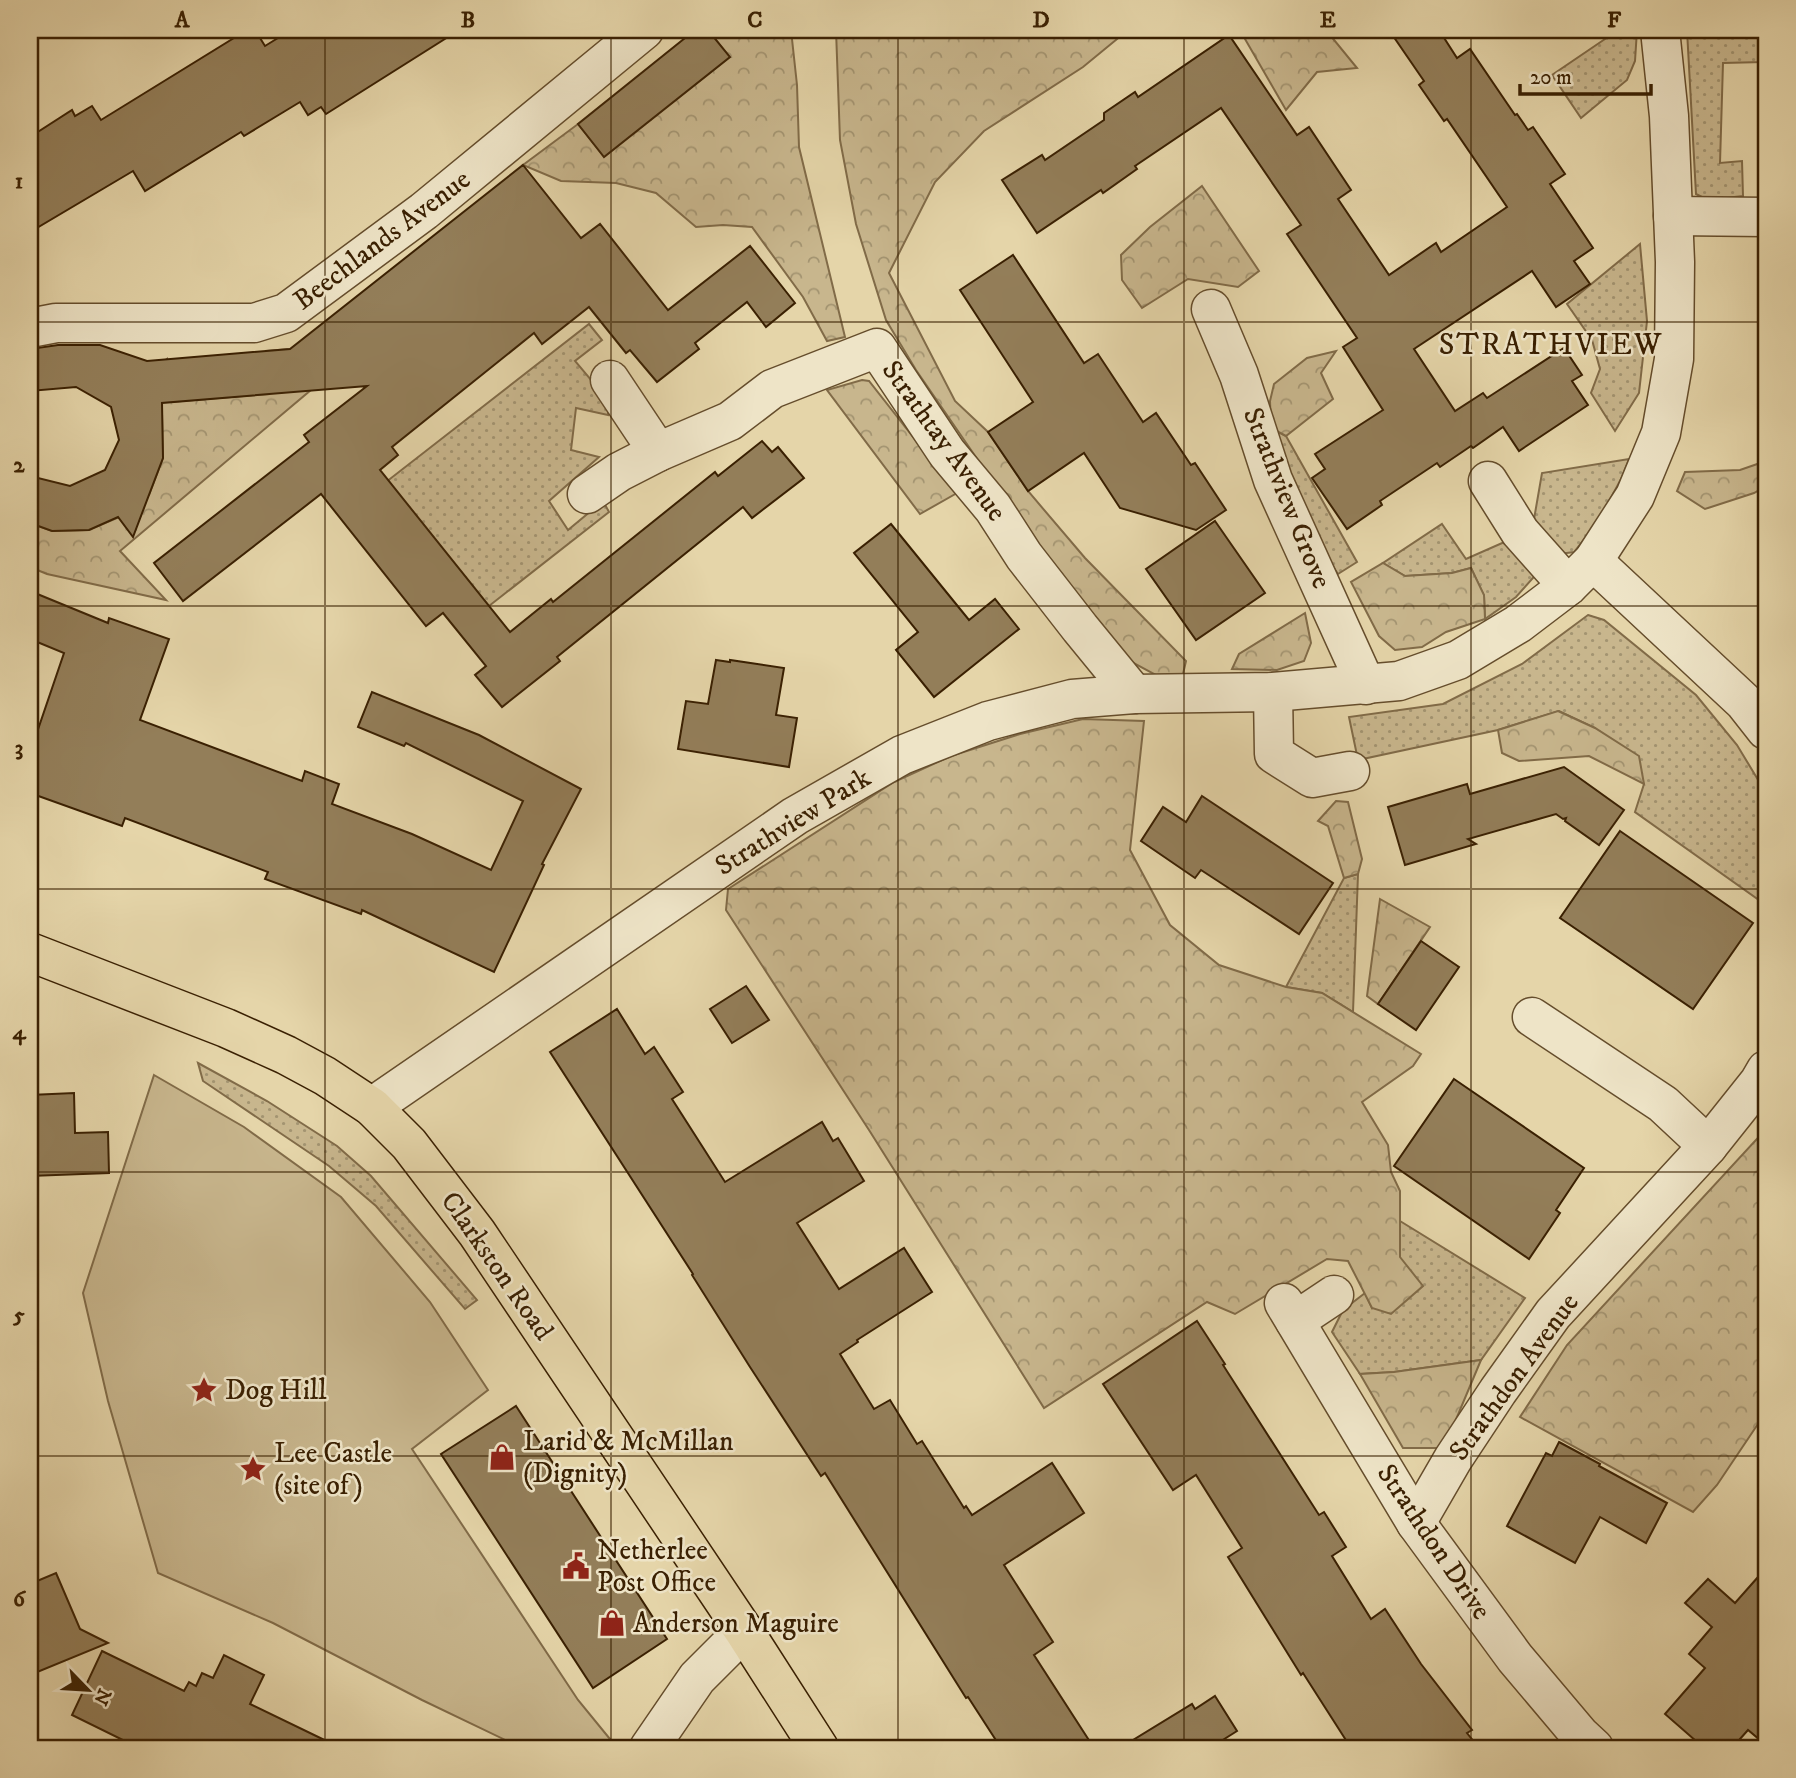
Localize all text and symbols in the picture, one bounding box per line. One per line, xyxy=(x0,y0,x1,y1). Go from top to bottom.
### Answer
text: A xyxy=(174,6,191,35)
text: B xyxy=(461,6,475,35)
text: C xyxy=(747,6,763,35)
text: D xyxy=(1032,6,1050,35)
text: E xyxy=(1320,6,1336,35)
text: F xyxy=(1607,6,1622,35)
scale bar xyxy=(1520,52,1651,96)
text: 20 m xyxy=(1530,65,1572,91)
street label: Beechlands Avenue xyxy=(287,162,477,318)
text: 1 xyxy=(15,167,23,196)
district label: STRATHVIEW xyxy=(1439,327,1663,364)
street label: Strathtay Avenue xyxy=(874,354,1014,528)
street label: Strathview Grove xyxy=(1235,402,1339,594)
text: 2 xyxy=(13,451,25,480)
text: 3 xyxy=(15,734,23,763)
street label: Strathview Park xyxy=(709,760,877,884)
text: 4 xyxy=(12,1018,27,1047)
street label: Clarkston Road xyxy=(433,1185,561,1347)
street label: Strathdon Avenue xyxy=(1442,1286,1586,1468)
text: 5 xyxy=(12,1301,25,1330)
place label: Dog Hill xyxy=(225,1373,327,1408)
place icon: Dog Hill xyxy=(189,1375,219,1405)
place label: Larid & McMillan (Dignity) xyxy=(523,1424,734,1491)
place label: Lee Castle (site of) xyxy=(274,1436,392,1503)
shop icon: Larid & McMillan (Dignity) xyxy=(487,1442,517,1472)
place icon: Lee Castle (site of) xyxy=(238,1454,268,1484)
street label: Strathdon Drive xyxy=(1369,1458,1499,1626)
place label: Netherlee Post Office xyxy=(597,1533,716,1600)
public building icon: Netherlee Post Office xyxy=(561,1551,591,1581)
text: 6 xyxy=(13,1585,27,1614)
place label: Anderson Maguire xyxy=(633,1606,839,1641)
shop icon: Anderson Maguire xyxy=(597,1608,627,1638)
north arrow xyxy=(52,1656,122,1726)
text: N xyxy=(88,1685,116,1709)

